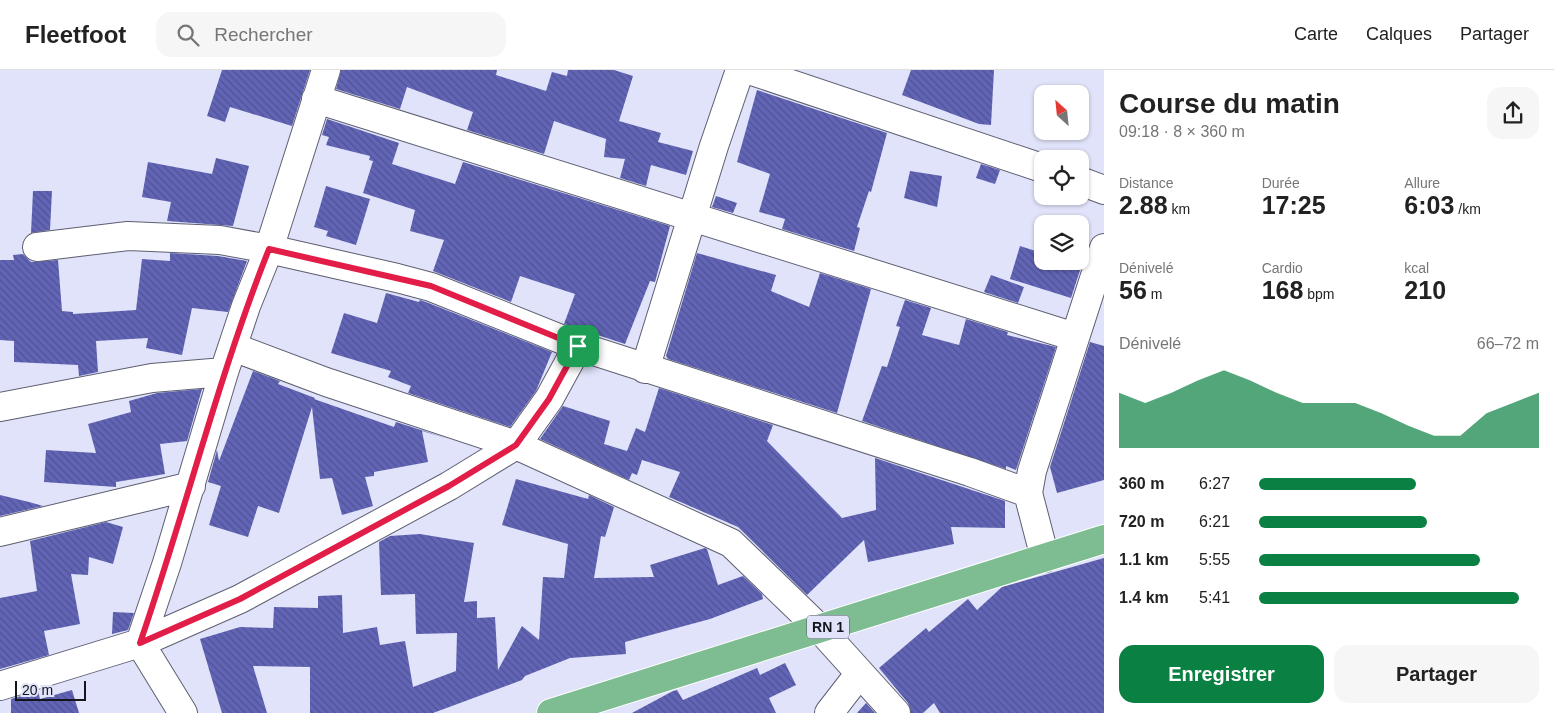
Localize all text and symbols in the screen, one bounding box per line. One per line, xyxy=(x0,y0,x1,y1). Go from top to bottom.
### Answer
search box xyxy=(156,12,506,57)
text: Fleetfoot xyxy=(25,21,126,48)
icon: search xyxy=(174,21,202,49)
text: Rechercher xyxy=(214,24,313,45)
text: Carte xyxy=(1294,24,1338,44)
text: Calques xyxy=(1366,24,1432,44)
text: Partager xyxy=(1460,24,1529,44)
north arrow xyxy=(1034,85,1089,140)
map controls xyxy=(1034,85,1089,270)
button: share xyxy=(1487,87,1539,139)
text: Course du matin xyxy=(1119,88,1340,119)
text: 09:18 · 8 × 360 m xyxy=(1119,123,1245,140)
button: locate xyxy=(1034,150,1089,205)
text: Distance xyxy=(1119,175,1173,191)
text: Durée xyxy=(1262,175,1300,191)
text: Allure xyxy=(1404,175,1440,191)
text: 2.88 xyxy=(1119,191,1168,219)
text: 17:25 xyxy=(1262,191,1326,219)
text: 6:03 xyxy=(1404,191,1454,219)
text: km xyxy=(1168,201,1190,217)
text: /km xyxy=(1454,201,1481,217)
button: layers xyxy=(1034,215,1089,270)
text: Dénivelé xyxy=(1119,260,1173,276)
text: Cardio xyxy=(1262,260,1303,276)
text: kcal xyxy=(1404,260,1429,276)
text: 56 xyxy=(1119,276,1147,304)
text: 168 xyxy=(1262,276,1303,304)
text: 210 xyxy=(1404,276,1446,304)
text: m xyxy=(1147,286,1162,302)
text: bpm xyxy=(1303,286,1335,302)
pin xyxy=(557,325,599,367)
icon: arrive xyxy=(564,332,592,360)
text: Dénivelé xyxy=(1119,335,1181,352)
text: 66–72 m xyxy=(1477,335,1539,352)
text: 360 m xyxy=(1119,475,1164,492)
text: 6:27 xyxy=(1199,475,1230,492)
text: 720 m xyxy=(1119,513,1164,530)
text: 6:21 xyxy=(1199,513,1230,530)
text: 1.1 km xyxy=(1119,551,1169,568)
text: 5:55 xyxy=(1199,551,1230,568)
text: 1.4 km xyxy=(1119,589,1169,606)
text: 5:41 xyxy=(1199,589,1230,606)
road number: RN 1 xyxy=(807,616,849,638)
button: Enregistrer xyxy=(1119,645,1324,703)
button: Partager xyxy=(1334,645,1539,703)
scale bar xyxy=(15,678,86,701)
text: 20 m xyxy=(22,682,53,698)

